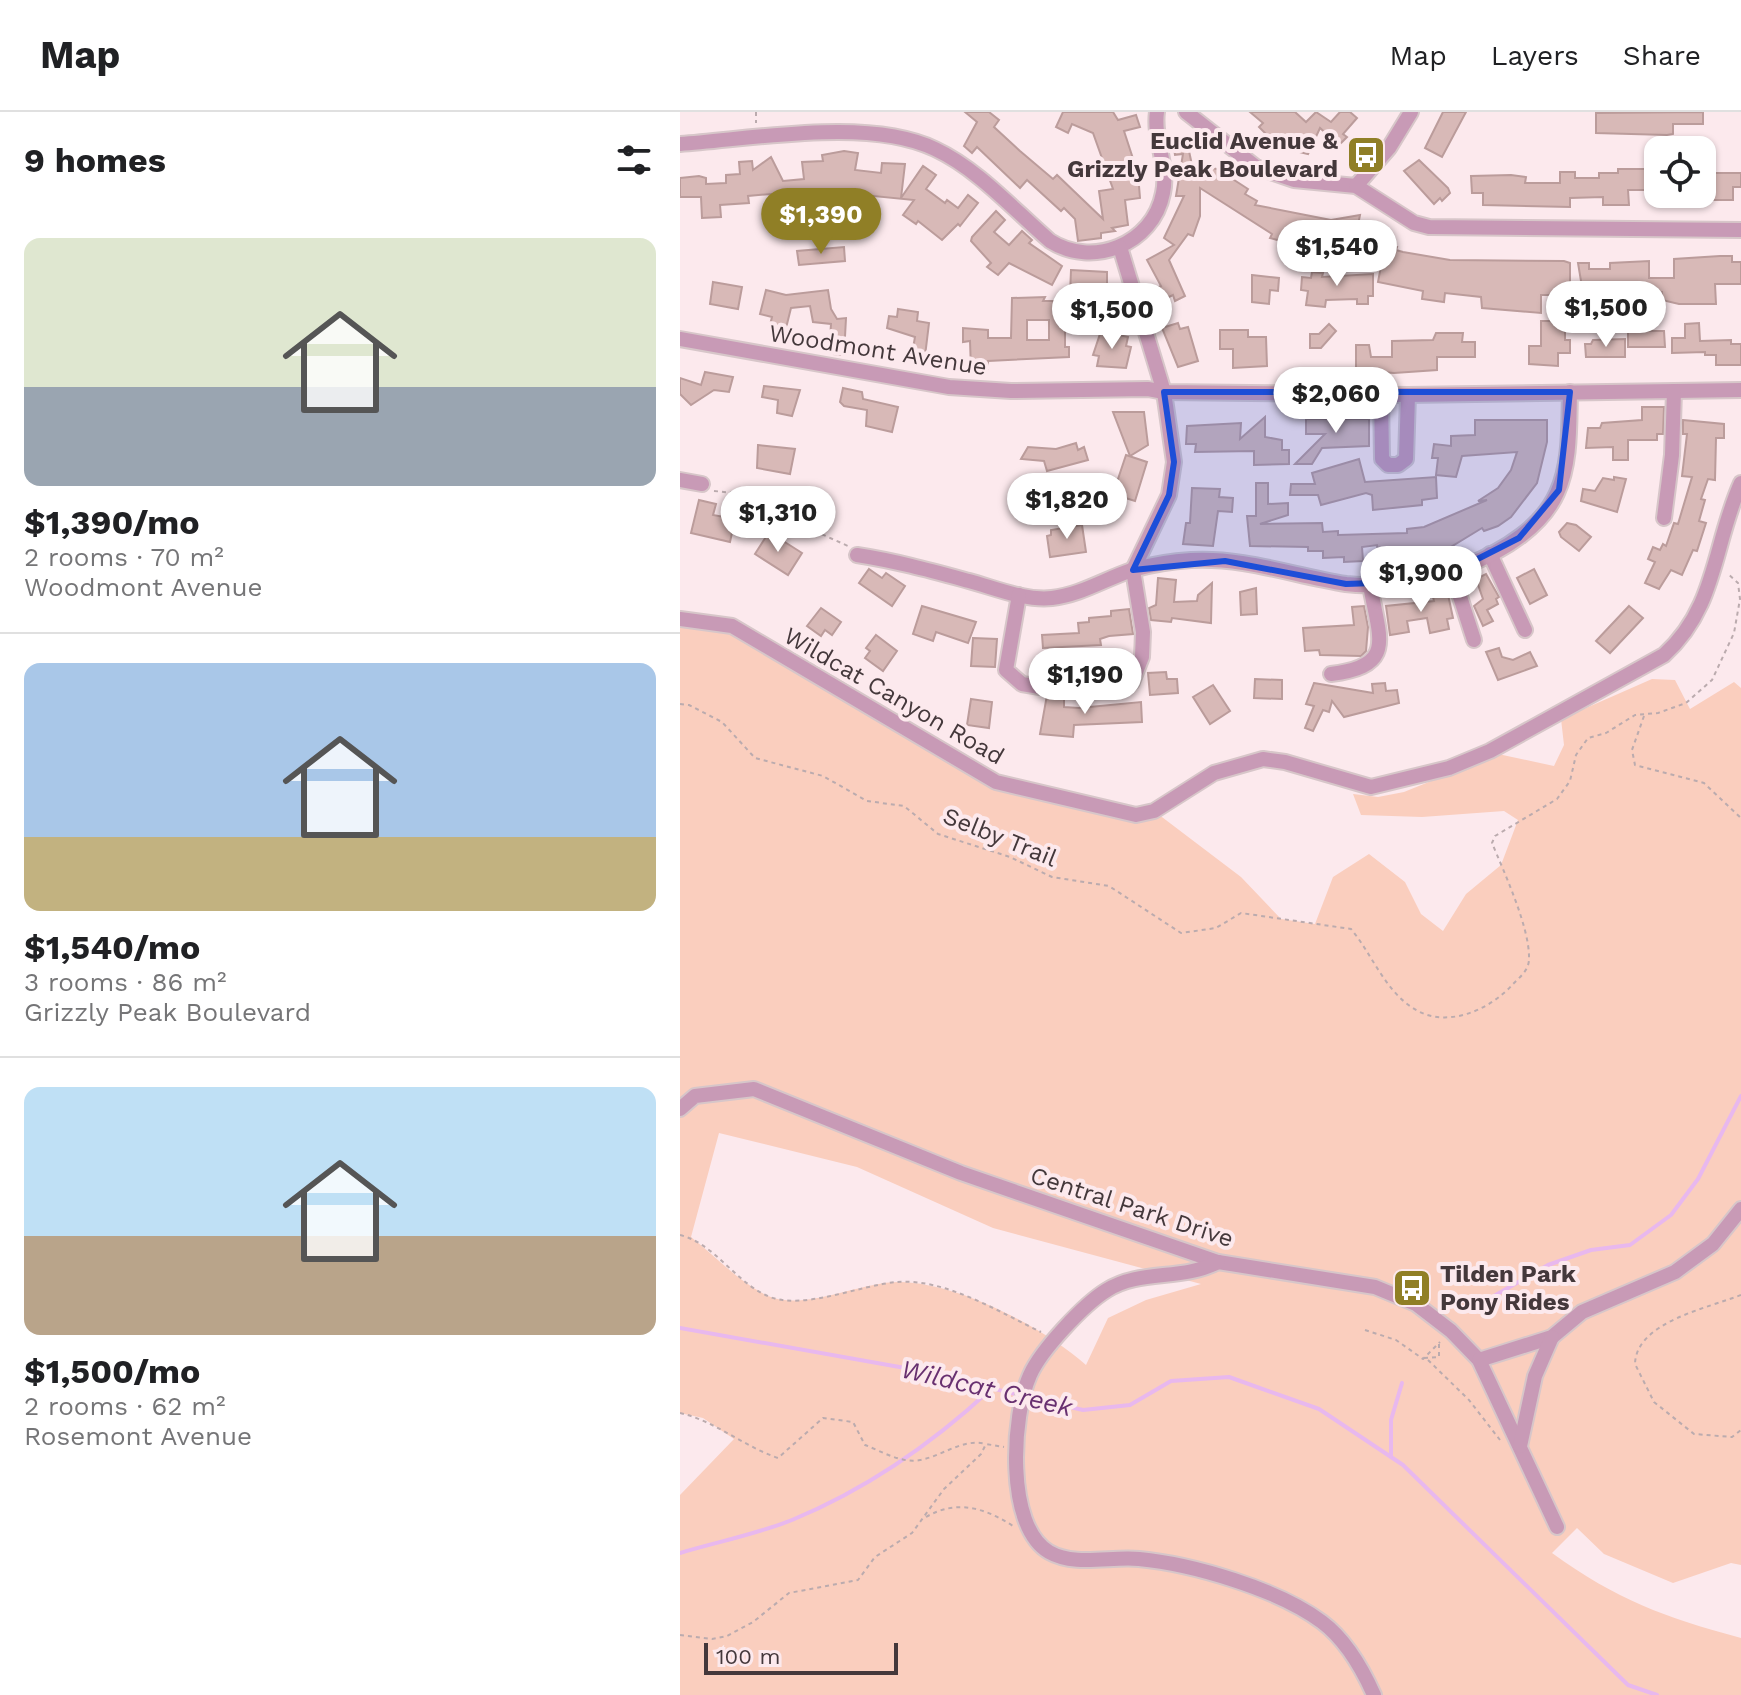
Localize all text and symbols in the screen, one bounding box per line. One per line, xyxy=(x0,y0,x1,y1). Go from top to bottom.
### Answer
text: Map xyxy=(40,33,120,77)
text: Map xyxy=(1390,39,1447,72)
text: Layers xyxy=(1491,39,1579,72)
text: Share xyxy=(1623,39,1701,72)
place label: Euclid Avenue & Grizzly Peak Boulevard xyxy=(1067,127,1338,183)
bus stop icon: Euclid Avenue & Grizzly Peak Boulevard xyxy=(1345,134,1387,176)
map controls xyxy=(1644,136,1716,208)
button: locate xyxy=(1644,136,1716,208)
icon: filters xyxy=(612,138,656,182)
text: 9 homes xyxy=(24,140,166,180)
pin: $1,390 xyxy=(756,188,886,256)
text: $1,390 xyxy=(779,199,863,229)
pin: $1,540 xyxy=(1272,220,1402,288)
text: $1,540 xyxy=(1295,231,1379,261)
pin: $1,500 xyxy=(1541,281,1671,349)
pin: $1,500 xyxy=(1047,283,1177,351)
icon: home xyxy=(268,290,412,434)
text: $1,500 xyxy=(1564,292,1648,322)
text: $1,500 xyxy=(1070,294,1154,324)
street label: Woodmont Avenue xyxy=(767,319,989,381)
pin: $2,060 xyxy=(1271,367,1401,435)
text: $2,060 xyxy=(1292,378,1380,408)
pin: $1,820 xyxy=(1002,473,1132,541)
text: $1,820 xyxy=(1025,484,1109,514)
pin: $1,310 xyxy=(713,486,843,554)
text: $1,310 xyxy=(739,497,817,527)
text: $1,390/mo xyxy=(24,502,200,542)
text: 2 rooms · 70 m² xyxy=(24,542,224,572)
pin: $1,900 xyxy=(1356,546,1486,614)
text: $1,900 xyxy=(1379,557,1463,587)
text: Woodmont Avenue xyxy=(24,572,263,602)
street label: Wildcat Canyon Road xyxy=(779,621,1009,771)
pin: $1,190 xyxy=(1020,648,1150,716)
text: $1,190 xyxy=(1047,659,1123,689)
icon: home xyxy=(268,715,412,859)
street label: Selby Trail xyxy=(939,802,1062,873)
text: $1,540/mo xyxy=(24,927,200,967)
text: 3 rooms · 86 m² xyxy=(24,967,226,997)
text: Grizzly Peak Boulevard xyxy=(24,997,311,1027)
icon: home xyxy=(268,1139,412,1283)
street label: Central Park Drive xyxy=(1027,1161,1237,1253)
place label: Tilden Park Pony Rides xyxy=(1440,1260,1576,1316)
bus stop icon: Tilden Park Pony Rides xyxy=(1391,1267,1433,1309)
text: $1,500/mo xyxy=(24,1351,200,1391)
water label: Wildcat Creek xyxy=(898,1354,1076,1422)
text: 2 rooms · 62 m² xyxy=(24,1391,226,1421)
text: Rosemont Avenue xyxy=(24,1421,252,1451)
scale bar xyxy=(704,1639,898,1675)
text: 100 m xyxy=(716,1644,780,1669)

